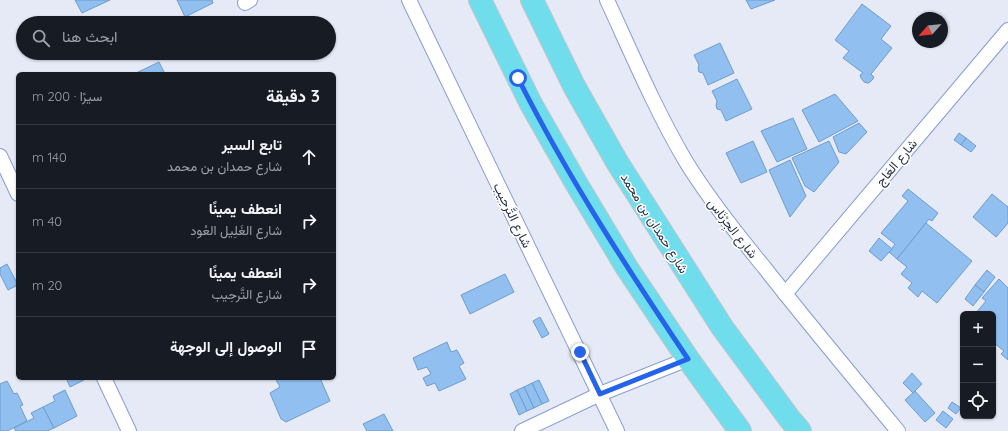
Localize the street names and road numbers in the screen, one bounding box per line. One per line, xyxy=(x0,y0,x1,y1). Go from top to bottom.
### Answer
street label: شارع العَاج xyxy=(872,135,922,190)
street label: شارع حمدان بن محمد xyxy=(616,170,692,277)
street label: شارع التَّرحِيب xyxy=(489,180,536,251)
street label: شارع الجِرْنَاس xyxy=(702,195,761,263)

